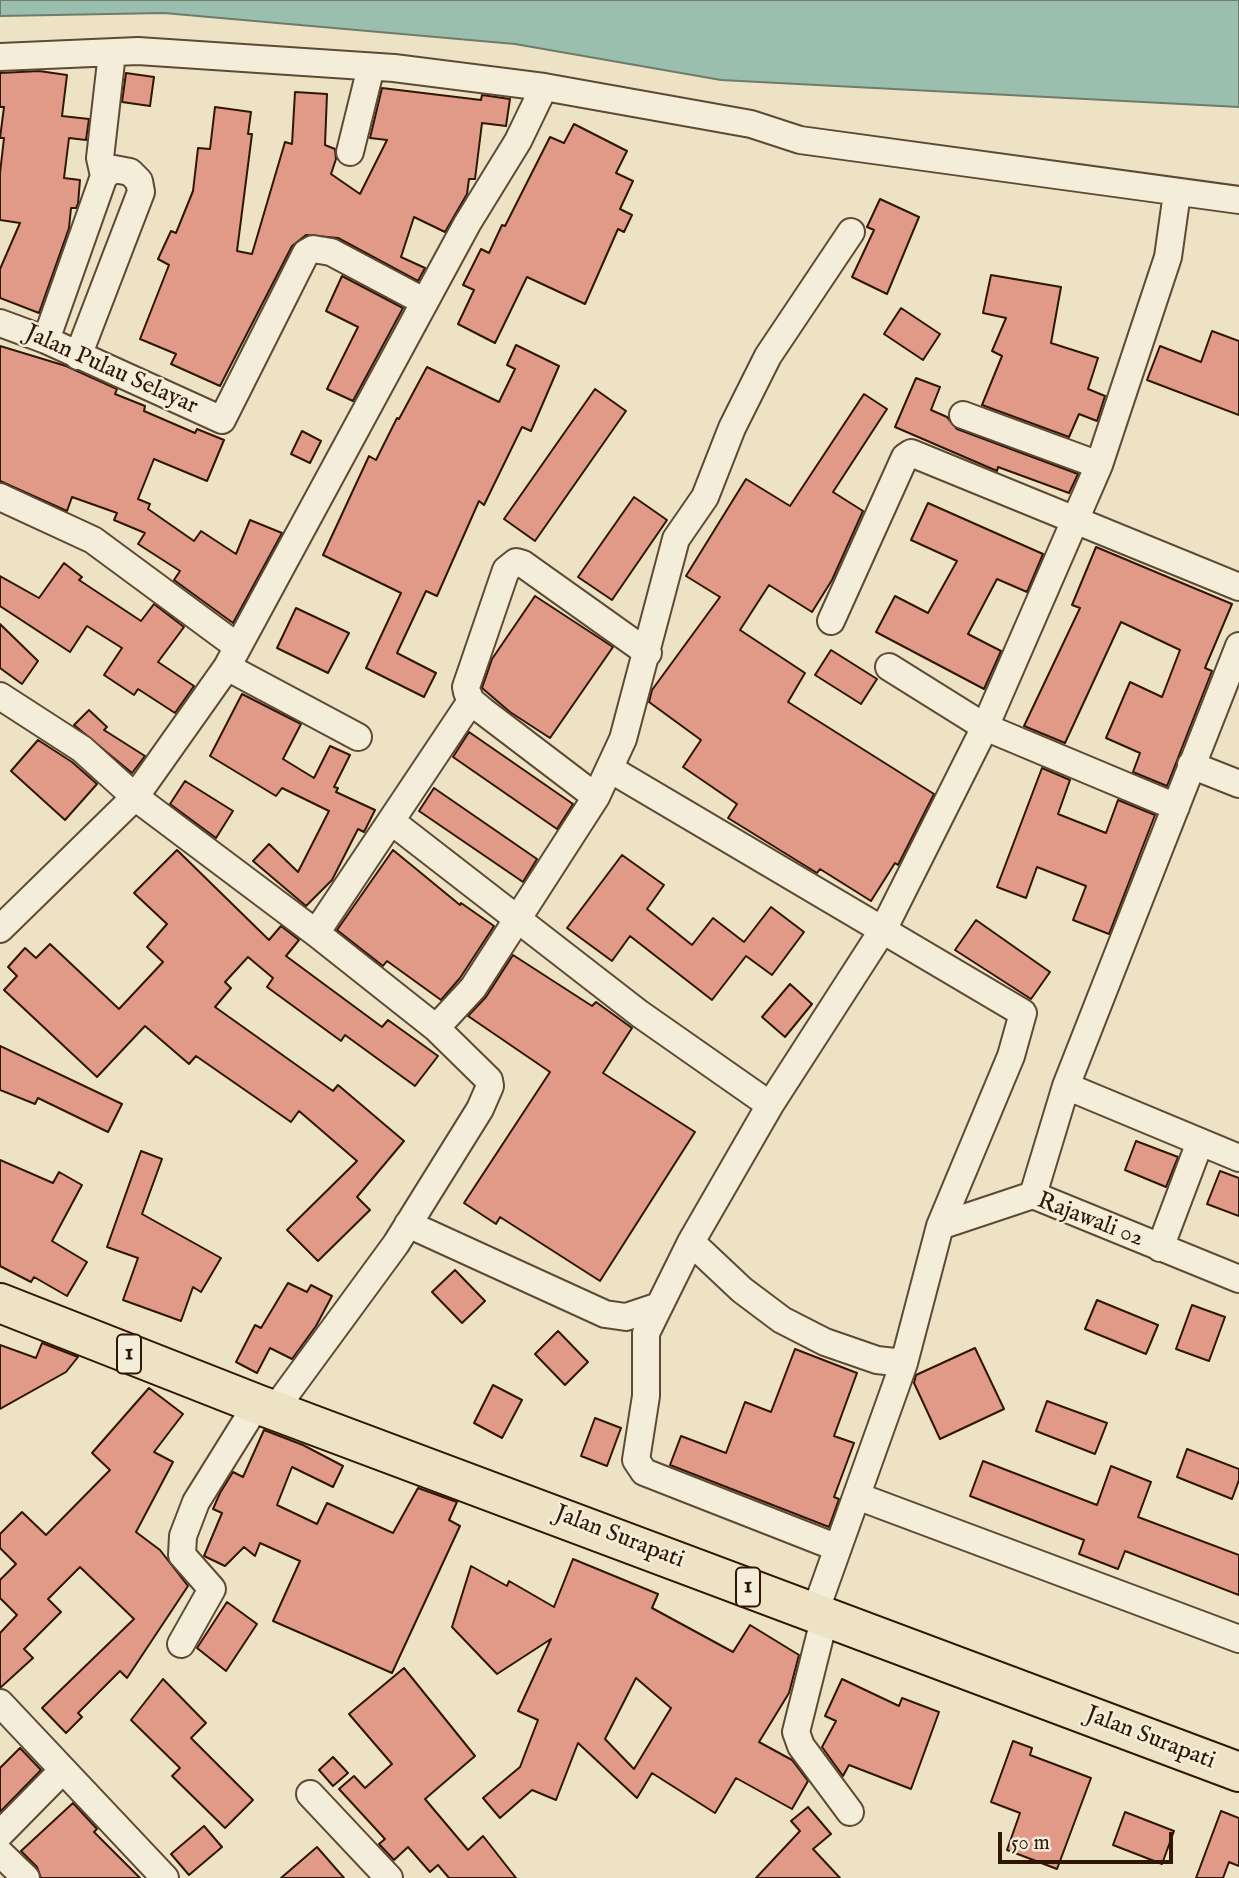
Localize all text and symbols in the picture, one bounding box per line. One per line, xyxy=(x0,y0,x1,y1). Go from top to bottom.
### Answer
street label: Jalan Pulau Selayar xyxy=(20,320,202,422)
street label: Rajawali 02 xyxy=(1033,1188,1147,1254)
road number: 1 xyxy=(117,1334,141,1373)
street label: Jalan Surapati xyxy=(550,1500,688,1576)
road number: 1 xyxy=(736,1568,760,1606)
street label: Jalan Surapati xyxy=(1081,1701,1219,1777)
scale bar xyxy=(1001,1818,1176,1862)
text: 50 m xyxy=(1011,1830,1050,1857)

